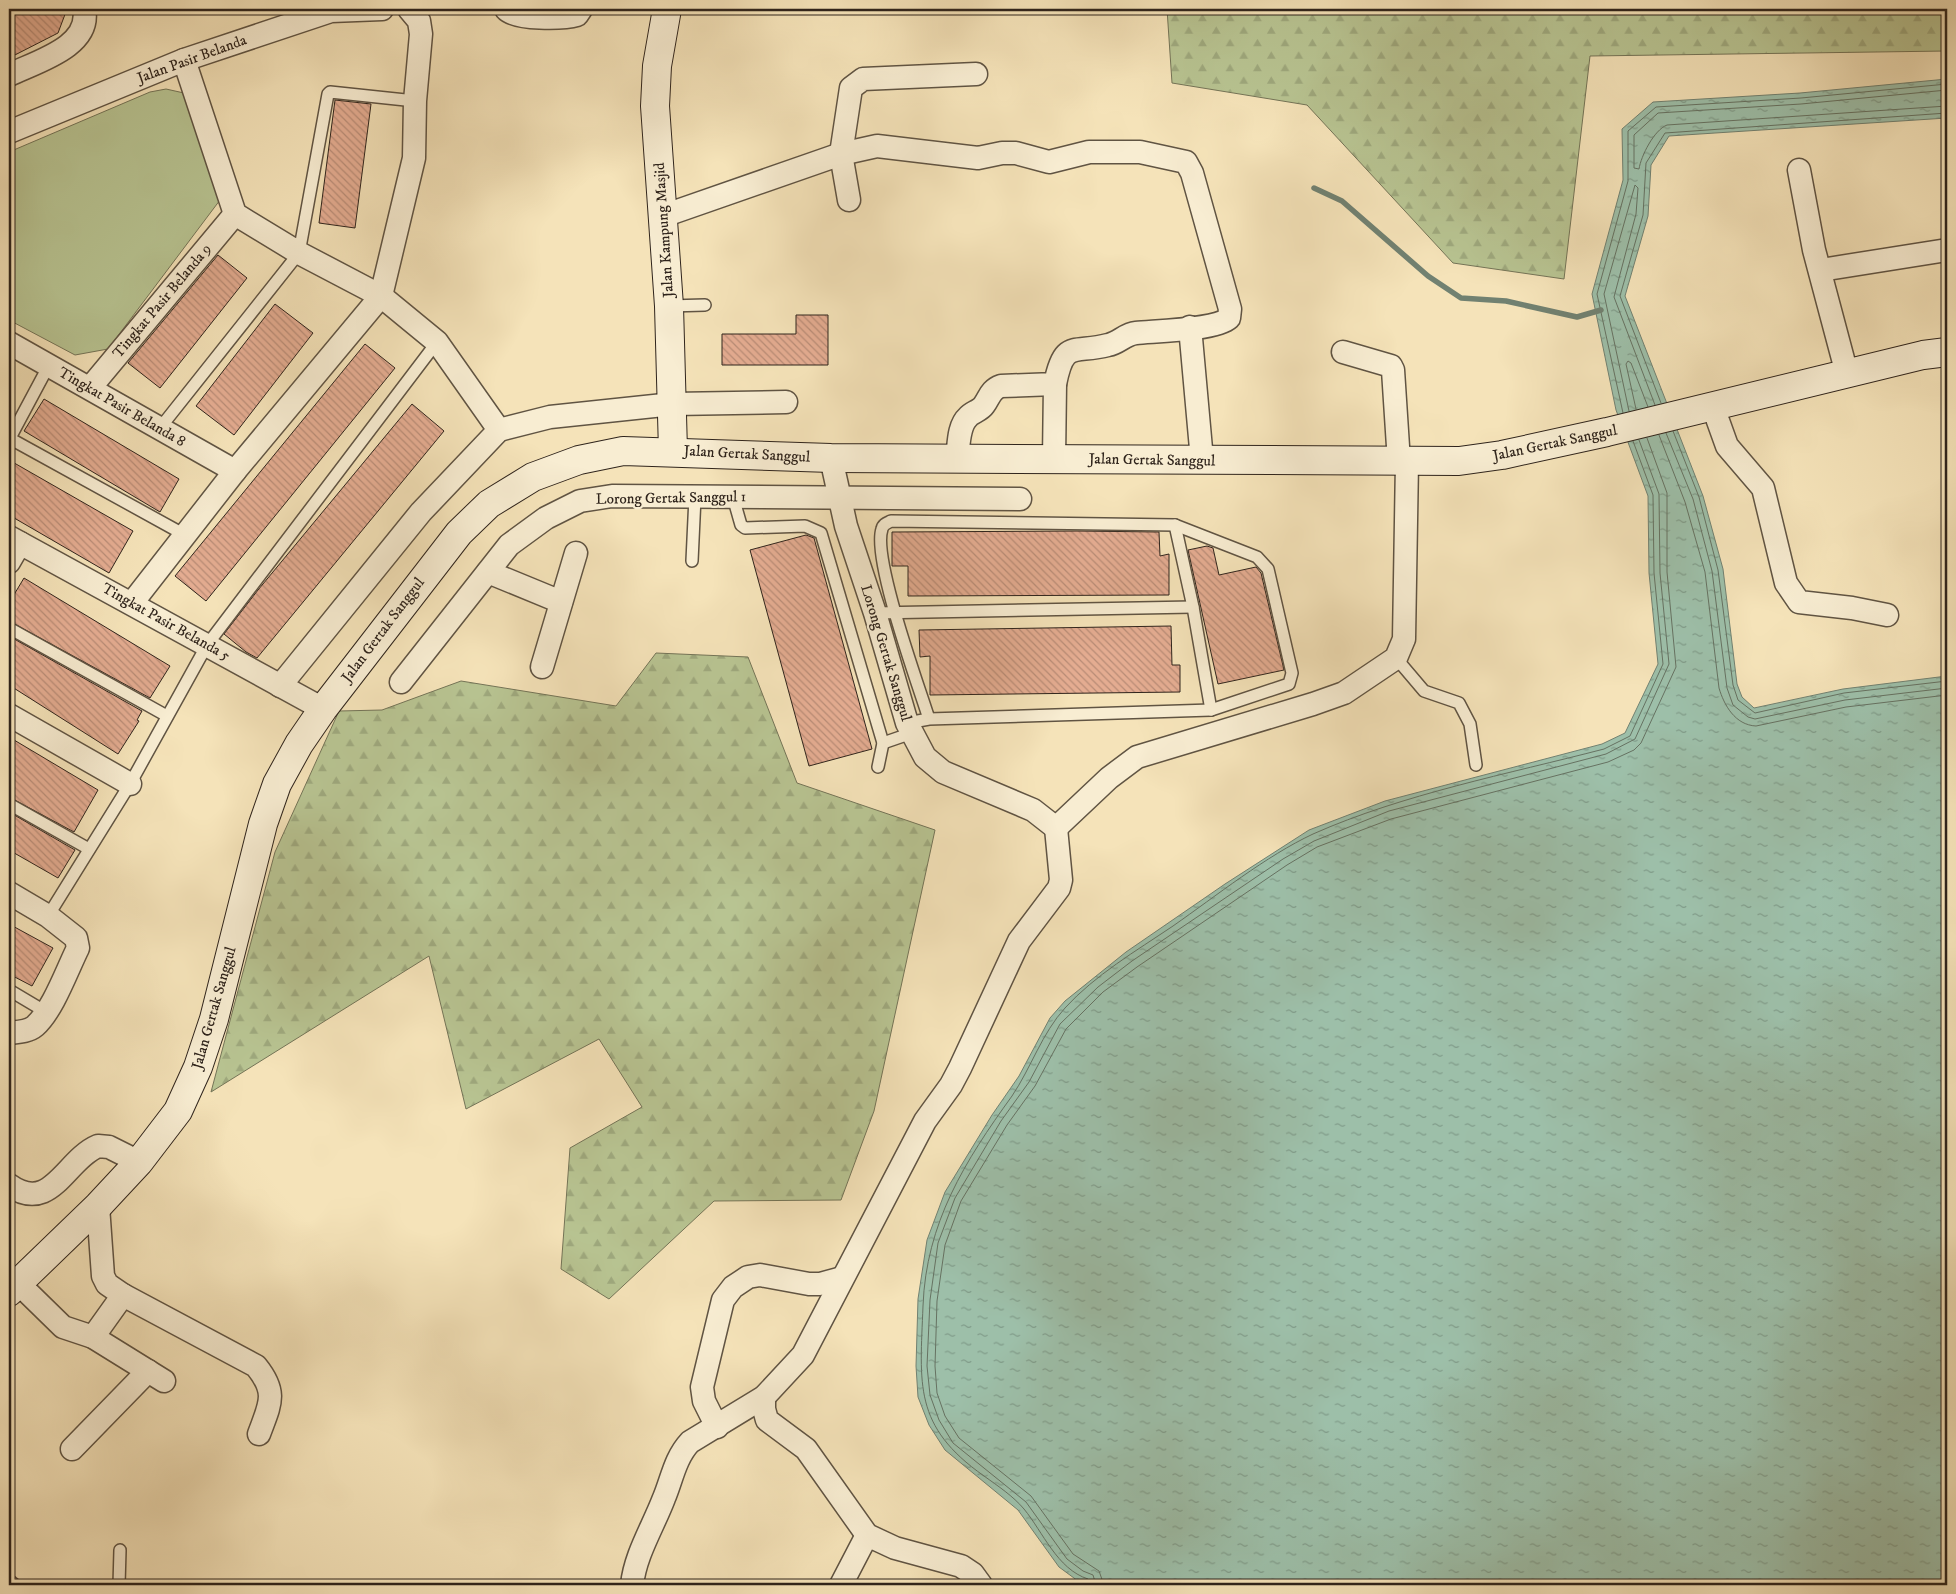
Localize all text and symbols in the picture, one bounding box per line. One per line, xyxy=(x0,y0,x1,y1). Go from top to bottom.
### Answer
street label: Jalan Pasir Belanda xyxy=(133,30,250,88)
street label: Jalan Kampung Masjid xyxy=(650,161,678,300)
street label: Tingkat Pasir Belanda 9 xyxy=(109,240,215,362)
street label: Tingkat Pasir Belanda 8 xyxy=(55,363,189,451)
street label: Jalan Gertak Sanggul xyxy=(1489,420,1619,466)
street label: Jalan Gertak Sanggul xyxy=(681,441,811,467)
street label: Jalan Gertak Sanggul xyxy=(1087,449,1216,471)
street label: Lorong Gertak Sanggul 1 xyxy=(596,487,746,509)
street label: Jalan Gertak Sanggul xyxy=(336,573,429,688)
street label: Tingkat Pasir Belanda 5 xyxy=(99,579,234,665)
street label: Lorong Gertak Sanggul xyxy=(856,582,916,724)
street label: Jalan Gertak Sanggul xyxy=(187,944,241,1073)

